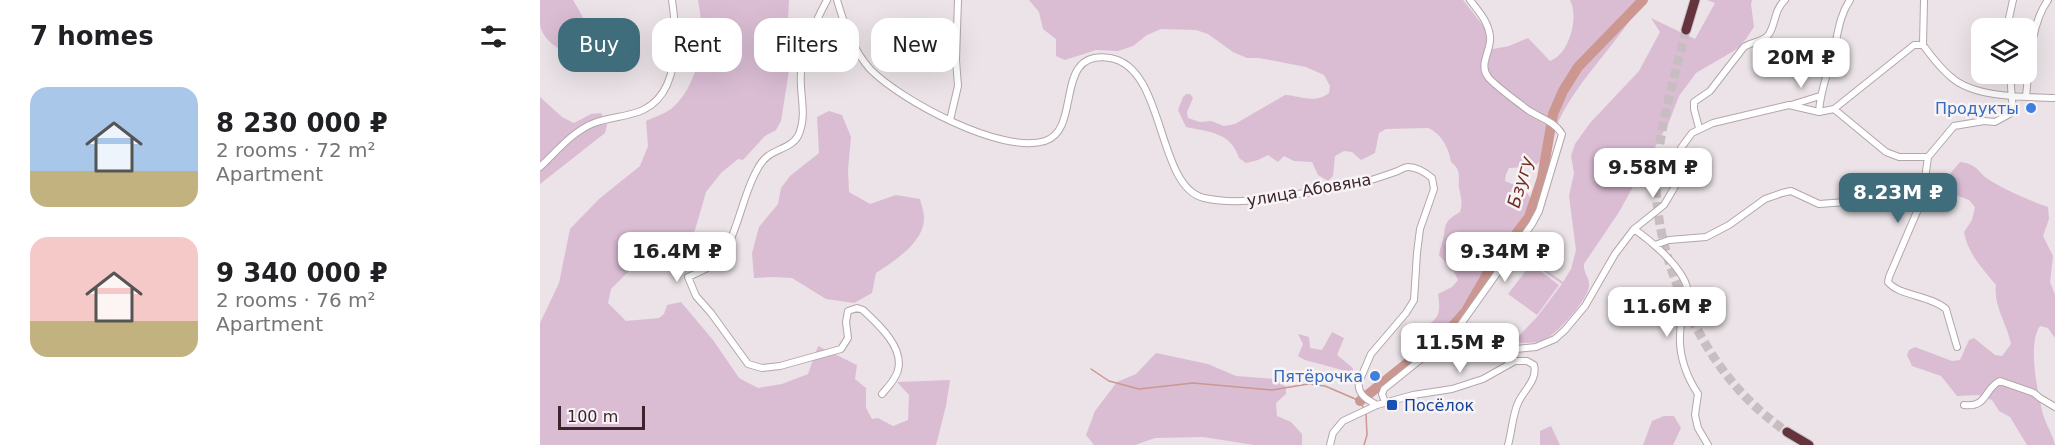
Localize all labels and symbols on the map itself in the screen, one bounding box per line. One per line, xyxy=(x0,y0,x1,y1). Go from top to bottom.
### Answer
pin: 20M ₽ xyxy=(1759,38,1843,89)
place label: Продукты xyxy=(1935,99,2019,118)
marker: Продукты xyxy=(2024,101,2038,115)
pin: 9.58M ₽ xyxy=(1598,148,1708,199)
water label: Бзугу xyxy=(1503,153,1537,210)
street label: улица Абовяна xyxy=(1245,170,1373,210)
pin: 8.23M ₽ xyxy=(1843,173,1953,224)
pin: 16.4M ₽ xyxy=(622,232,732,283)
pin: 9.34M ₽ xyxy=(1450,232,1560,283)
pin: 11.6M ₽ xyxy=(1612,287,1722,338)
pin: 11.5M ₽ xyxy=(1405,323,1515,374)
place label: Пятёрочка xyxy=(1273,367,1363,386)
marker: Пятёрочка xyxy=(1368,369,1382,383)
place label: Посёлок xyxy=(1404,396,1474,415)
marker: Посёлок xyxy=(1385,398,1399,412)
scale bar xyxy=(558,403,645,430)

